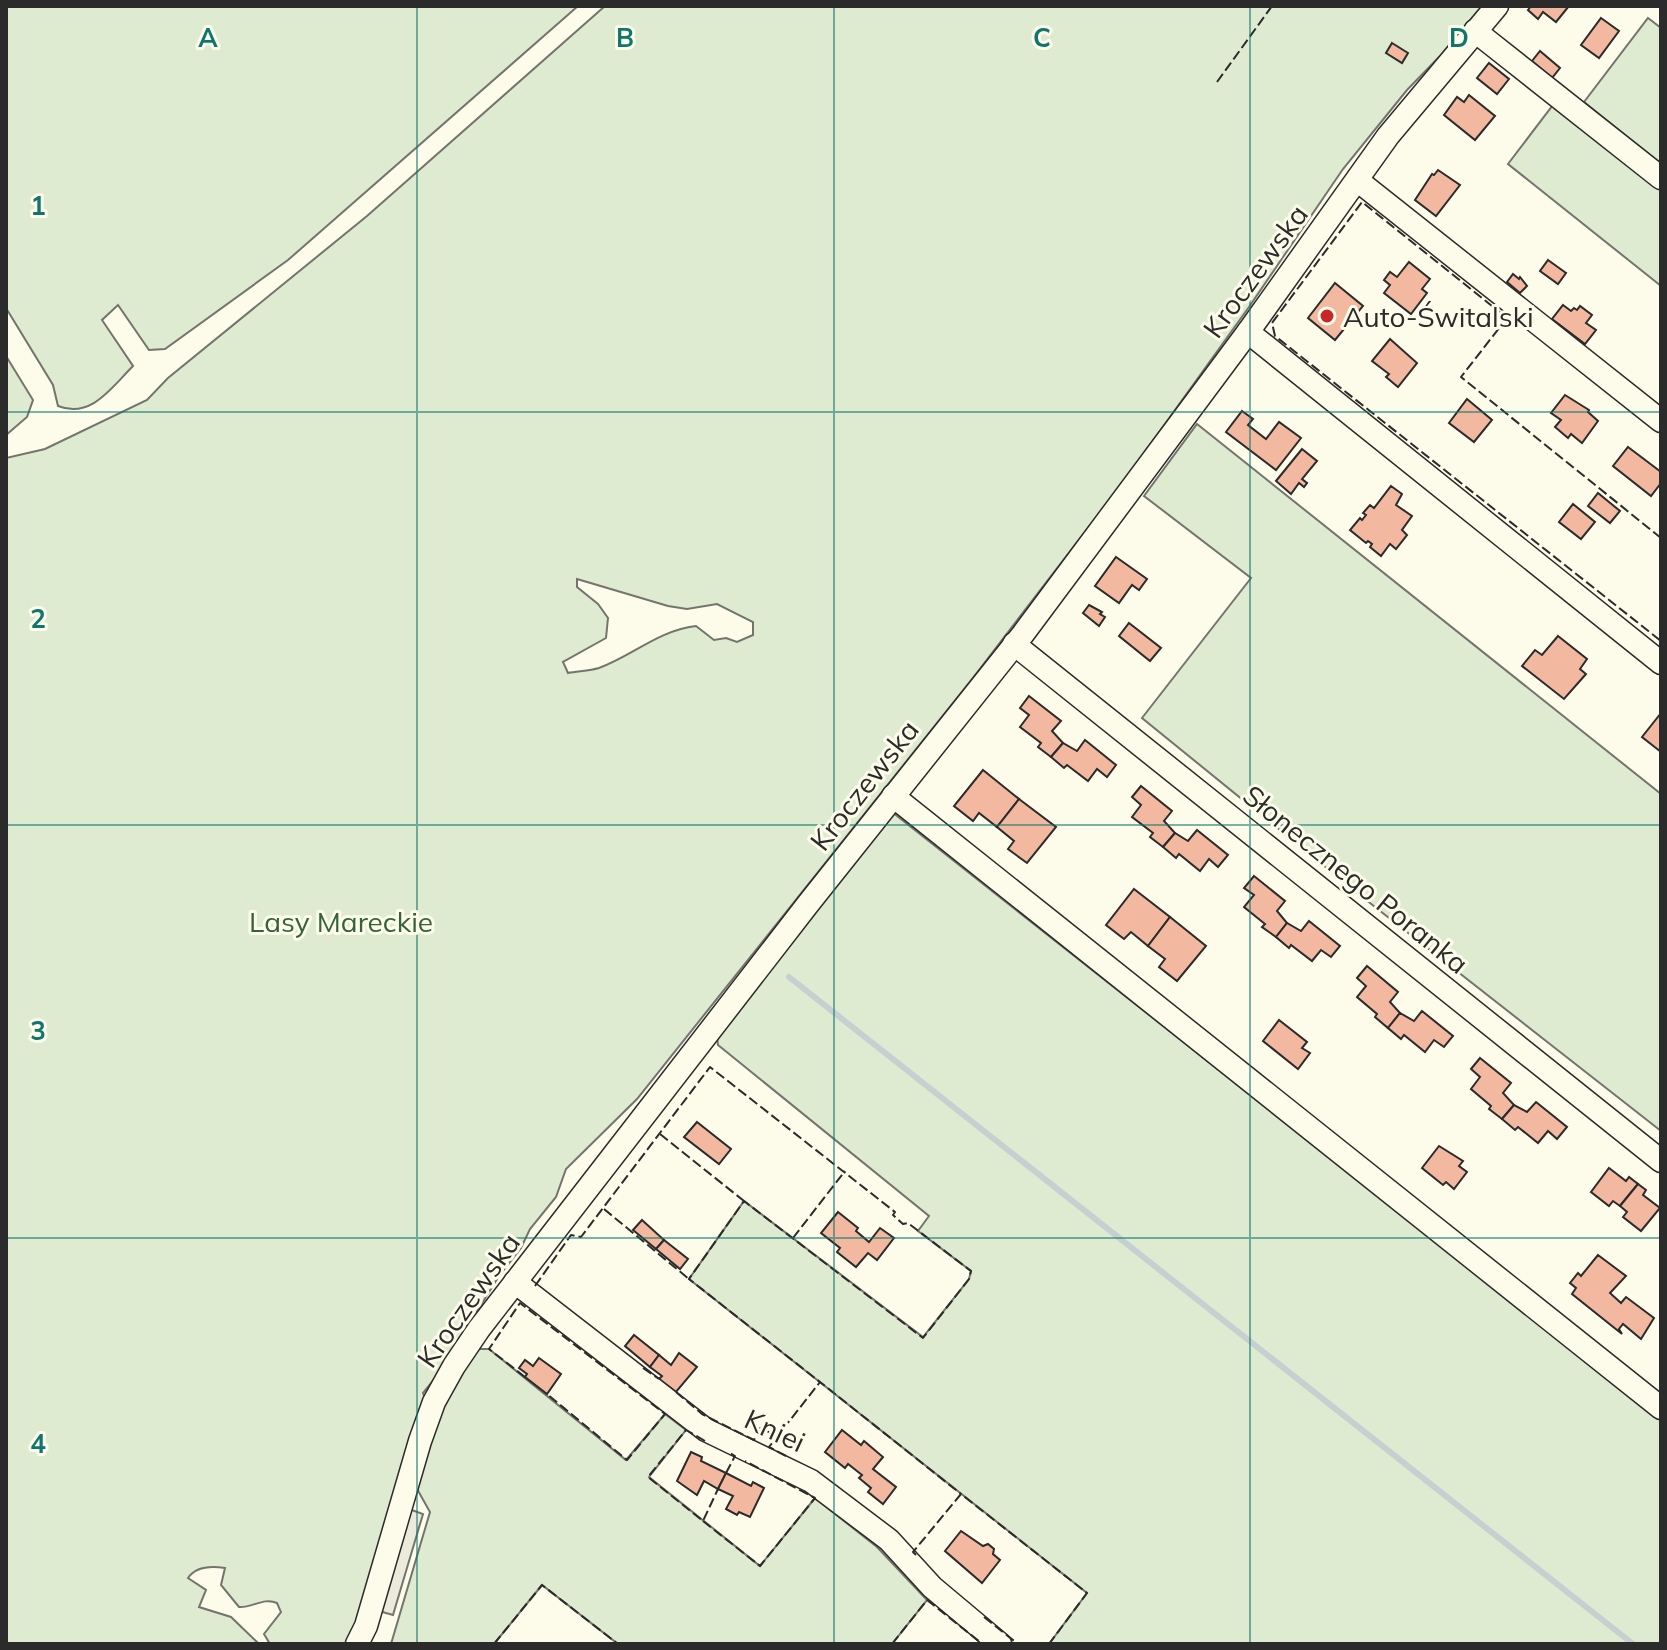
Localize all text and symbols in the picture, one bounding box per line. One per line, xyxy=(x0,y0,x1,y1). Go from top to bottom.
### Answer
text: A xyxy=(198,21,218,54)
text: B xyxy=(616,21,634,54)
text: C xyxy=(1033,21,1051,54)
text: D xyxy=(1449,21,1469,54)
text: 1 xyxy=(30,189,46,222)
street label: Kroczewska xyxy=(1195,198,1315,344)
place label: Auto-Świtalski xyxy=(1343,299,1534,334)
marker: Auto-Świtalski xyxy=(1318,307,1336,325)
text: 2 xyxy=(30,602,46,635)
street label: Kroczewska xyxy=(802,713,926,857)
street label: Słonecznego Poranka xyxy=(1236,777,1476,981)
park label: Lasy Mareckie xyxy=(249,904,433,939)
text: 3 xyxy=(30,1014,46,1047)
street label: Kroczewska xyxy=(409,1226,527,1374)
street label: Kniei xyxy=(739,1401,811,1459)
text: 4 xyxy=(30,1427,46,1460)

